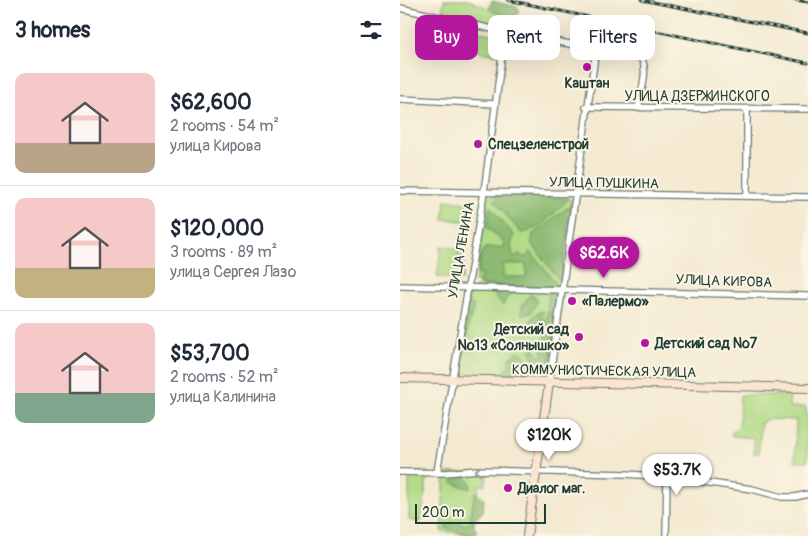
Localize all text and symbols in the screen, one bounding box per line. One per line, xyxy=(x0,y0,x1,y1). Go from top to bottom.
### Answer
chip: Buy xyxy=(415,15,478,60)
chip: Rent xyxy=(488,15,560,60)
chip: Filters xyxy=(570,15,655,60)
icon: filters xyxy=(357,16,385,44)
text: 3 homes xyxy=(15,17,90,44)
marker: Каштан xyxy=(581,61,593,73)
place label: Каштан xyxy=(565,75,610,92)
street label: УЛИЦА ДЗЕРЖИНСКОГО xyxy=(624,88,770,105)
text: $62,600 xyxy=(170,89,252,116)
icon: home xyxy=(55,93,115,153)
text: 2 rooms · 54 m² xyxy=(170,116,279,136)
text: улица Кирова xyxy=(170,136,261,156)
place label: Спецзеленстрой xyxy=(488,136,589,153)
marker: Спецзеленстрой xyxy=(472,138,484,150)
street label: УЛИЦА ПУШКИНА xyxy=(549,174,659,192)
street label: УЛИЦА ЛЕНИНА xyxy=(444,200,478,300)
text: $120,000 xyxy=(170,215,264,242)
icon: home xyxy=(55,218,115,278)
pin: $62.6K xyxy=(563,236,645,279)
text: 3 rooms · 89 m² xyxy=(170,242,277,262)
text: $62.6K xyxy=(579,243,629,263)
text: улица Сергея Лазо xyxy=(170,262,296,282)
street label: УЛИЦА КИРОВА xyxy=(675,271,773,291)
place label: «Палермо» xyxy=(582,293,649,310)
marker: «Палермо» xyxy=(566,295,578,307)
place label: Детский сад №13 «Солнышко» xyxy=(457,321,570,354)
marker: Детский сад №13 «Солнышко» xyxy=(573,331,585,343)
place label: Детский сад №7 xyxy=(654,335,758,352)
marker: Детский сад №7 xyxy=(639,337,651,349)
text: $53,700 xyxy=(170,340,250,367)
icon: home xyxy=(55,343,115,403)
street label: КОММУНИСТИЧЕСКАЯ УЛИЦА xyxy=(512,361,696,381)
text: 2 rooms · 52 m² xyxy=(170,367,279,387)
text: улица Калинина xyxy=(170,387,276,407)
pin: $120K xyxy=(514,418,584,461)
text: $120K xyxy=(527,425,571,445)
pin: $53.7K xyxy=(636,454,718,496)
text: $53.7K xyxy=(653,460,701,480)
one-way arrow xyxy=(474,465,482,476)
place label: Диалог маг. xyxy=(517,480,585,497)
marker: Диалог маг. xyxy=(502,482,514,494)
scale bar xyxy=(415,501,546,524)
text: 200 m xyxy=(422,504,464,521)

